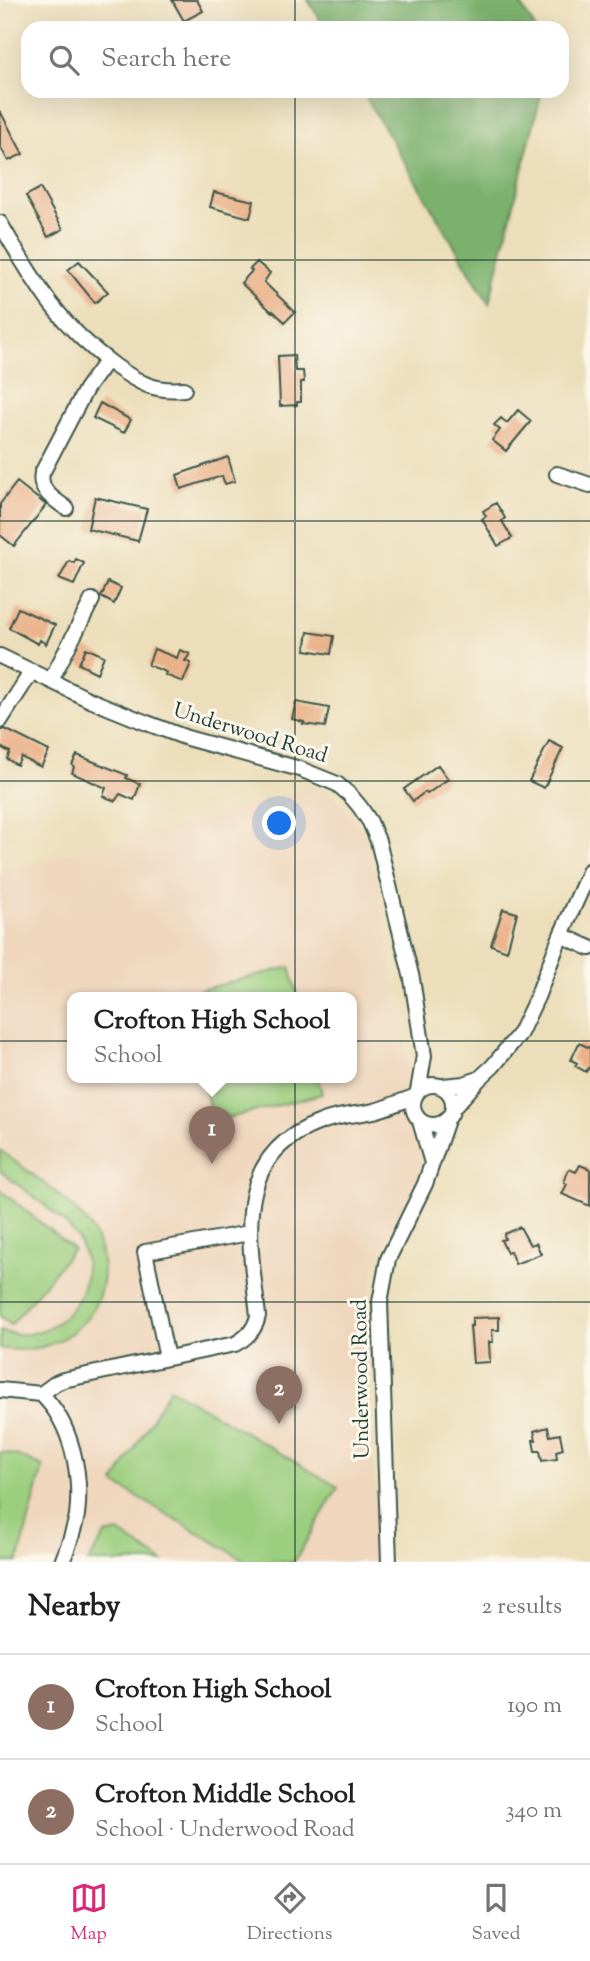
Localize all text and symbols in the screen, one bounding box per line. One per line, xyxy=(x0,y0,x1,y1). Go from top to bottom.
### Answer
search box xyxy=(21,21,569,98)
icon: search xyxy=(45,41,83,79)
text: Search here xyxy=(101,41,231,78)
street label: Underwood Road xyxy=(169,696,331,772)
your location xyxy=(262,806,296,840)
popup xyxy=(67,992,357,1083)
text: Crofton High School xyxy=(94,1003,330,1040)
text: School xyxy=(94,1040,162,1073)
pin: 1 xyxy=(189,1106,235,1164)
street label: Underwood Road xyxy=(346,1298,378,1459)
pin: 2 xyxy=(256,1366,302,1424)
text: Nearby xyxy=(28,1586,120,1629)
text: 2 results xyxy=(482,1591,562,1624)
text: Crofton High School xyxy=(95,1672,332,1709)
text: 1 xyxy=(47,1690,55,1723)
text: 190 m xyxy=(507,1690,562,1723)
text: School xyxy=(95,1709,164,1742)
text: Crofton Middle School xyxy=(95,1777,355,1814)
text: 2 xyxy=(46,1795,56,1828)
text: 340 m xyxy=(505,1795,562,1828)
text: School · Underwood Road xyxy=(95,1814,355,1847)
tab: Map xyxy=(70,1879,108,1948)
tab: Directions xyxy=(247,1879,332,1948)
tab: Saved xyxy=(472,1879,520,1948)

